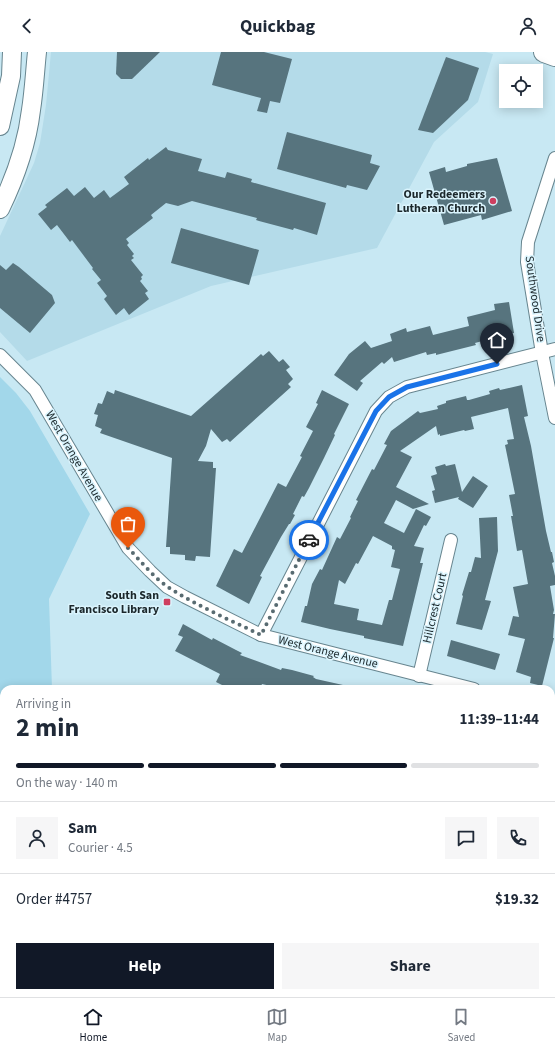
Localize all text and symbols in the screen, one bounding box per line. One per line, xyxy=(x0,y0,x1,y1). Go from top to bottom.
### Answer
text: Quickbag xyxy=(240,14,315,39)
icon: back xyxy=(16,15,38,37)
icon: person xyxy=(517,15,539,37)
map controls xyxy=(499,64,543,108)
button: locate xyxy=(499,64,543,108)
place label: Our Redeemers Lutheran Church xyxy=(397,186,485,217)
marker: Our Redeemers Lutheran Church xyxy=(488,196,498,206)
street label: Southwood Drive xyxy=(521,255,549,343)
pin xyxy=(480,323,514,364)
icon: home xyxy=(486,329,508,351)
street label: West Orange Avenue xyxy=(41,407,107,505)
pin xyxy=(111,507,145,548)
icon: bag xyxy=(117,513,139,535)
courier xyxy=(289,520,329,560)
icon: car xyxy=(298,529,320,551)
street label: Hillcrest Court xyxy=(419,571,451,645)
place label: South San Francisco Library xyxy=(68,587,160,618)
marker: South San Francisco Library xyxy=(162,597,172,607)
street label: West Orange Avenue xyxy=(276,631,380,673)
text: Arriving in xyxy=(16,695,71,713)
text: 2 min xyxy=(16,709,79,746)
text: 11:39–11:44 xyxy=(459,709,539,730)
text: On the way · 140 m xyxy=(16,774,118,792)
button: person xyxy=(16,817,58,859)
button: chat xyxy=(445,817,487,859)
button: phone xyxy=(497,817,539,859)
text: Sam xyxy=(68,818,97,839)
text: Courier · 4.5 xyxy=(68,839,133,857)
text: Order #4757 xyxy=(16,889,92,910)
text: $19.32 xyxy=(495,889,539,910)
button: Help xyxy=(16,943,274,989)
button: Share xyxy=(282,943,539,989)
tab: Home xyxy=(80,1006,107,1045)
tab: Map xyxy=(266,1006,288,1045)
tab: Saved xyxy=(447,1006,475,1045)

